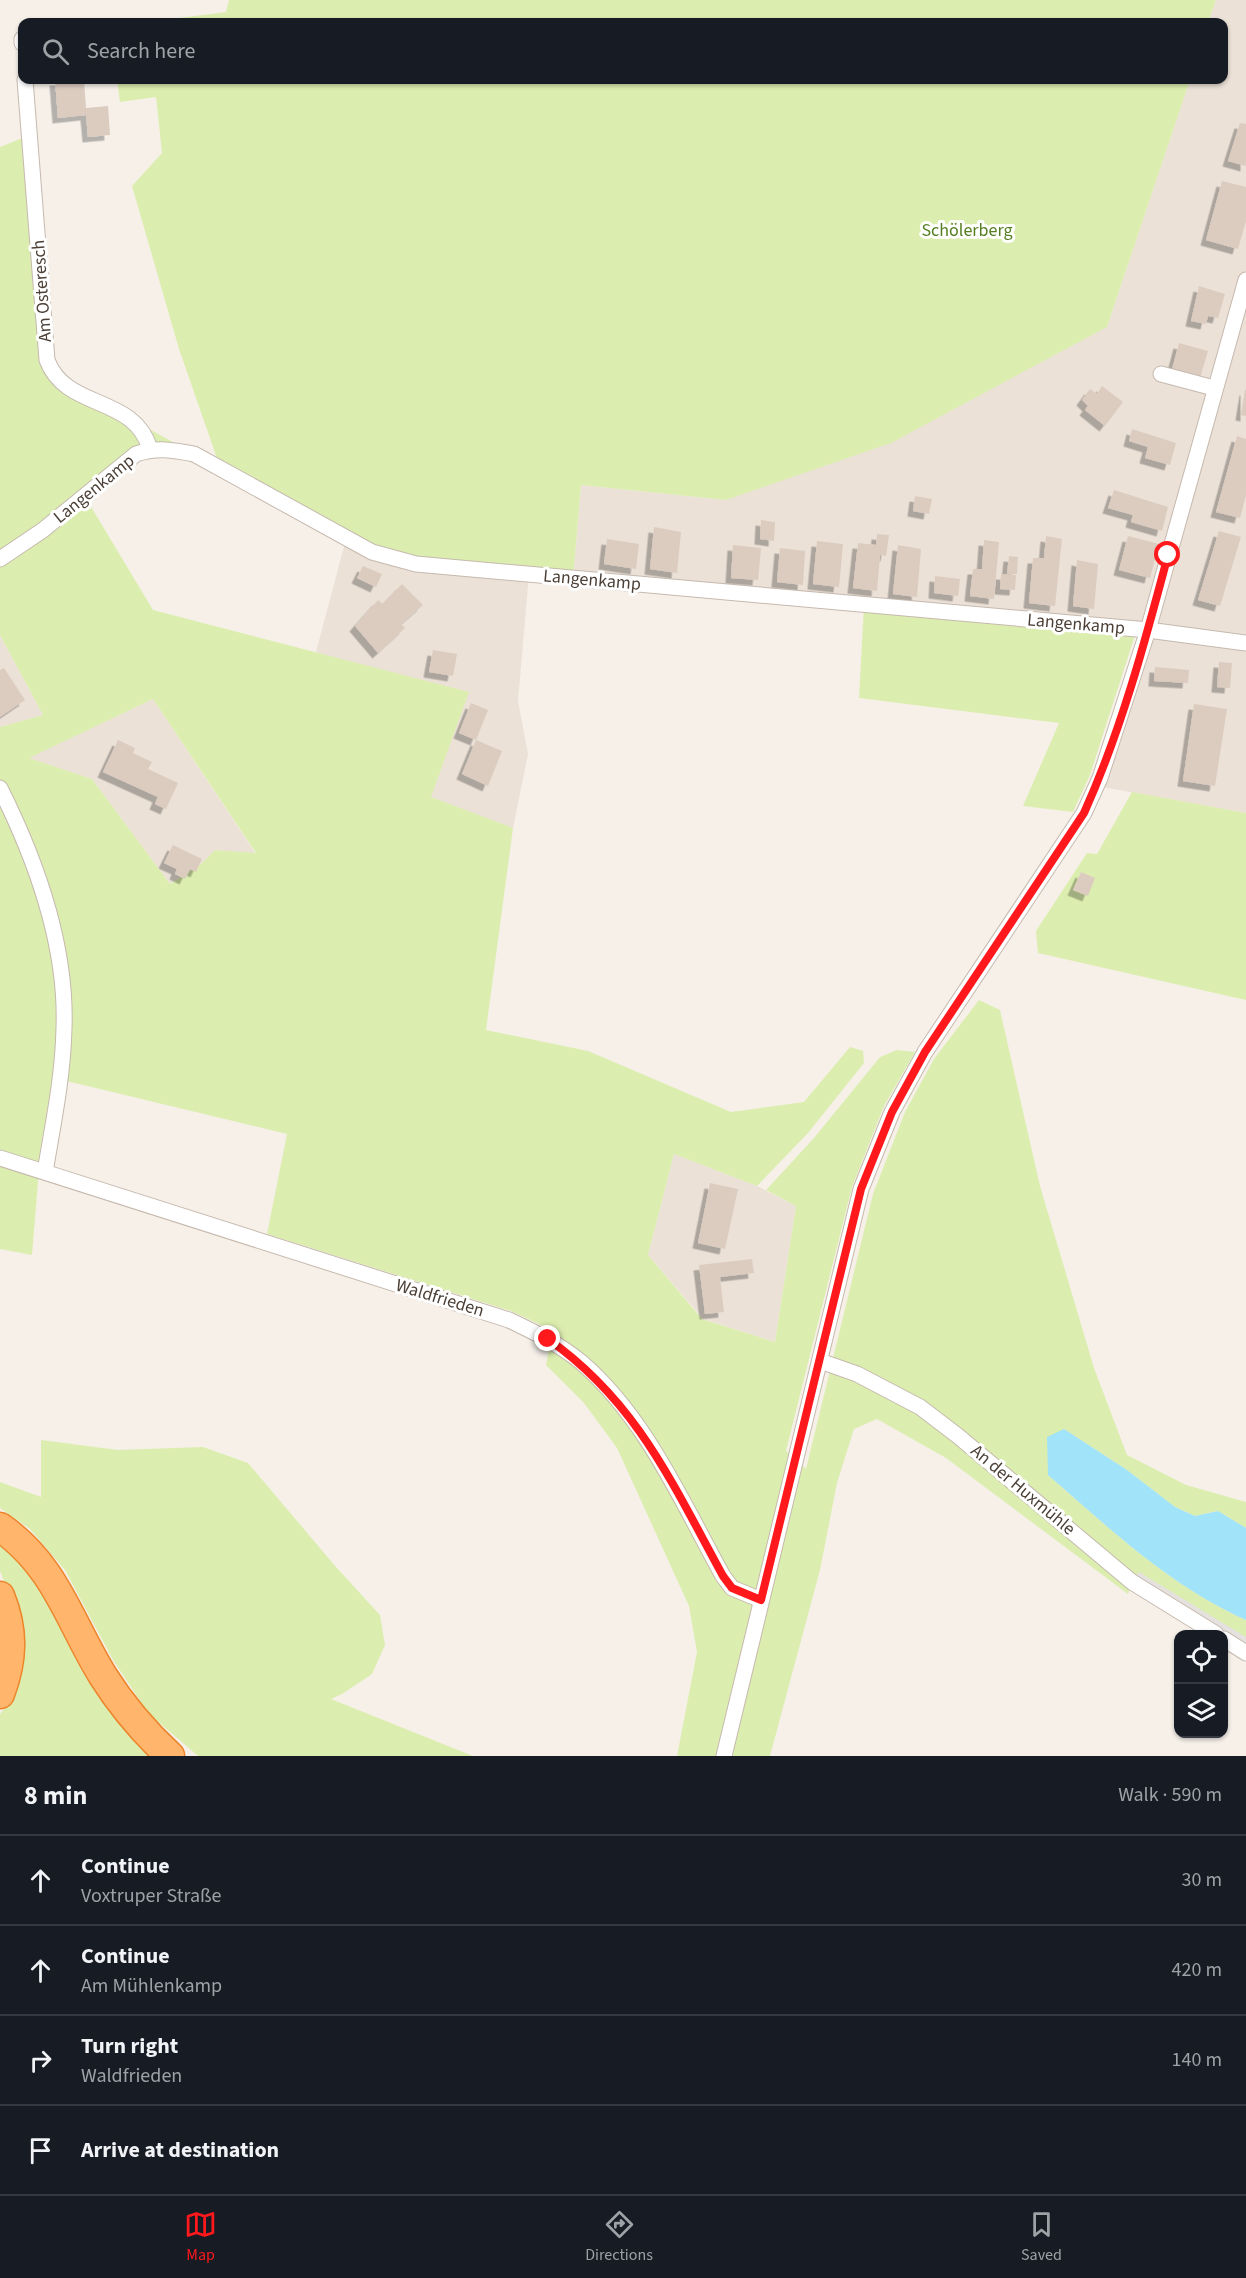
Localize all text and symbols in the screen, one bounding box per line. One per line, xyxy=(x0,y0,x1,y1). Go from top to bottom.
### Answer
search box xyxy=(18,18,1228,84)
icon: search xyxy=(39,35,72,68)
text: Search here xyxy=(87,35,195,67)
park label: Schölerberg xyxy=(921,218,1013,243)
street label: Am Osteresch xyxy=(26,239,58,343)
street label: Langenkamp xyxy=(48,448,140,530)
route start xyxy=(1154,541,1180,567)
street label: Langenkamp xyxy=(542,563,642,597)
street label: Langenkamp xyxy=(1026,607,1126,641)
street label: Waldfrieden xyxy=(393,1273,487,1323)
route end xyxy=(534,1325,560,1351)
street label: An der Huxmühle xyxy=(965,1439,1081,1541)
map controls xyxy=(1174,1630,1228,1738)
button: locate xyxy=(1174,1630,1228,1684)
button: layers xyxy=(1174,1684,1228,1738)
text: 8 min xyxy=(24,1777,87,1814)
text: Walk · 590 m xyxy=(1118,1781,1222,1809)
text: Continue xyxy=(81,1850,170,1882)
icon: ahead xyxy=(24,1864,57,1897)
text: 30 m xyxy=(1182,1866,1222,1894)
text: Voxtruper Straße xyxy=(81,1882,221,1910)
text: Continue xyxy=(81,1940,170,1972)
icon: ahead xyxy=(24,1954,57,1987)
text: 420 m xyxy=(1172,1956,1222,1984)
text: Am Mühlenkamp xyxy=(81,1972,222,2000)
text: Turn right xyxy=(81,2030,178,2062)
icon: right xyxy=(24,2044,57,2077)
text: 140 m xyxy=(1172,2046,1222,2074)
text: Waldfrieden xyxy=(81,2062,182,2090)
icon: arrive xyxy=(24,2134,57,2167)
text: Arrive at destination xyxy=(81,2134,279,2166)
tab: Map xyxy=(184,2208,217,2266)
tab: Directions xyxy=(585,2208,653,2266)
tab: Saved xyxy=(1021,2208,1062,2266)

